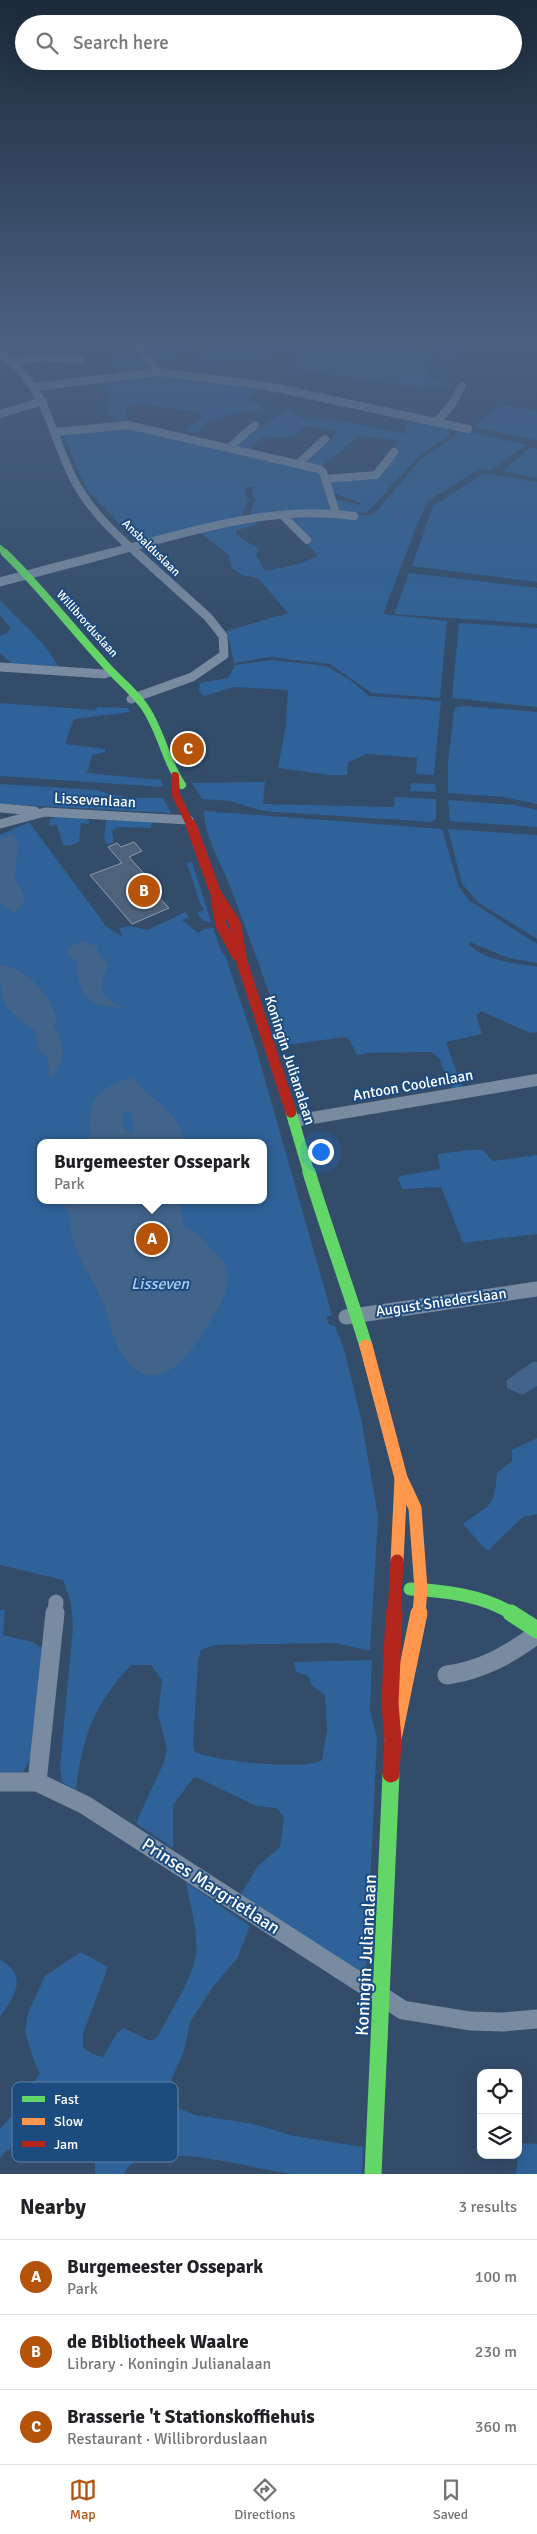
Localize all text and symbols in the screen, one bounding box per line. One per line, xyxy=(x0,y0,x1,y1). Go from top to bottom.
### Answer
search box xyxy=(15,15,522,70)
icon: search xyxy=(33,29,61,57)
text: Search here xyxy=(73,31,169,55)
street label: Ansbalduslaan xyxy=(119,516,183,580)
street label: Willibrorduslaan xyxy=(53,587,121,661)
pin: C xyxy=(172,730,204,768)
street label: Lissevenlaan xyxy=(53,789,137,811)
pin: B xyxy=(128,872,160,910)
street label: Koningin Julianalaan xyxy=(261,993,319,1127)
street label: Antoon Coolenlaan xyxy=(351,1066,475,1104)
popup xyxy=(37,1139,267,1204)
your location xyxy=(308,1139,334,1165)
text: Burgemeester Ossepark xyxy=(54,1150,250,1174)
text: Park xyxy=(54,1174,85,1194)
pin: A xyxy=(136,1220,168,1258)
water label: Lisseven xyxy=(131,1274,190,1294)
street label: August Sniederslaan xyxy=(374,1284,508,1320)
street label: Prinses Margrietlaan xyxy=(138,1833,284,1939)
street label: Koningin Julianalaan xyxy=(351,1874,381,2036)
map controls xyxy=(477,2069,522,2159)
button: locate xyxy=(477,2069,522,2114)
legend xyxy=(12,2082,178,2162)
text: Fast xyxy=(54,2091,79,2108)
text: Slow xyxy=(54,2113,83,2130)
button: layers xyxy=(477,2114,522,2159)
text: Jam xyxy=(54,2136,78,2153)
text: Nearby xyxy=(20,2194,86,2220)
text: 3 results xyxy=(458,2197,517,2217)
text: Burgemeester Ossepark xyxy=(67,2255,263,2279)
text: A xyxy=(31,2267,41,2287)
text: 100 m xyxy=(475,2267,517,2287)
text: Park xyxy=(67,2279,98,2299)
text: de Bibliotheek Waalre xyxy=(67,2330,249,2354)
text: B xyxy=(31,2342,41,2362)
text: 230 m xyxy=(475,2342,517,2362)
text: Library · Koningin Julianalaan xyxy=(67,2354,271,2374)
text: Brasserie 't Stationskoffiehuis xyxy=(67,2405,315,2429)
text: C xyxy=(31,2417,41,2437)
text: 360 m xyxy=(475,2417,517,2437)
text: Restaurant · Willibrorduslaan xyxy=(67,2429,267,2449)
tab: Map xyxy=(69,2476,97,2523)
tab: Directions xyxy=(234,2476,295,2523)
tab: Saved xyxy=(433,2476,468,2523)

